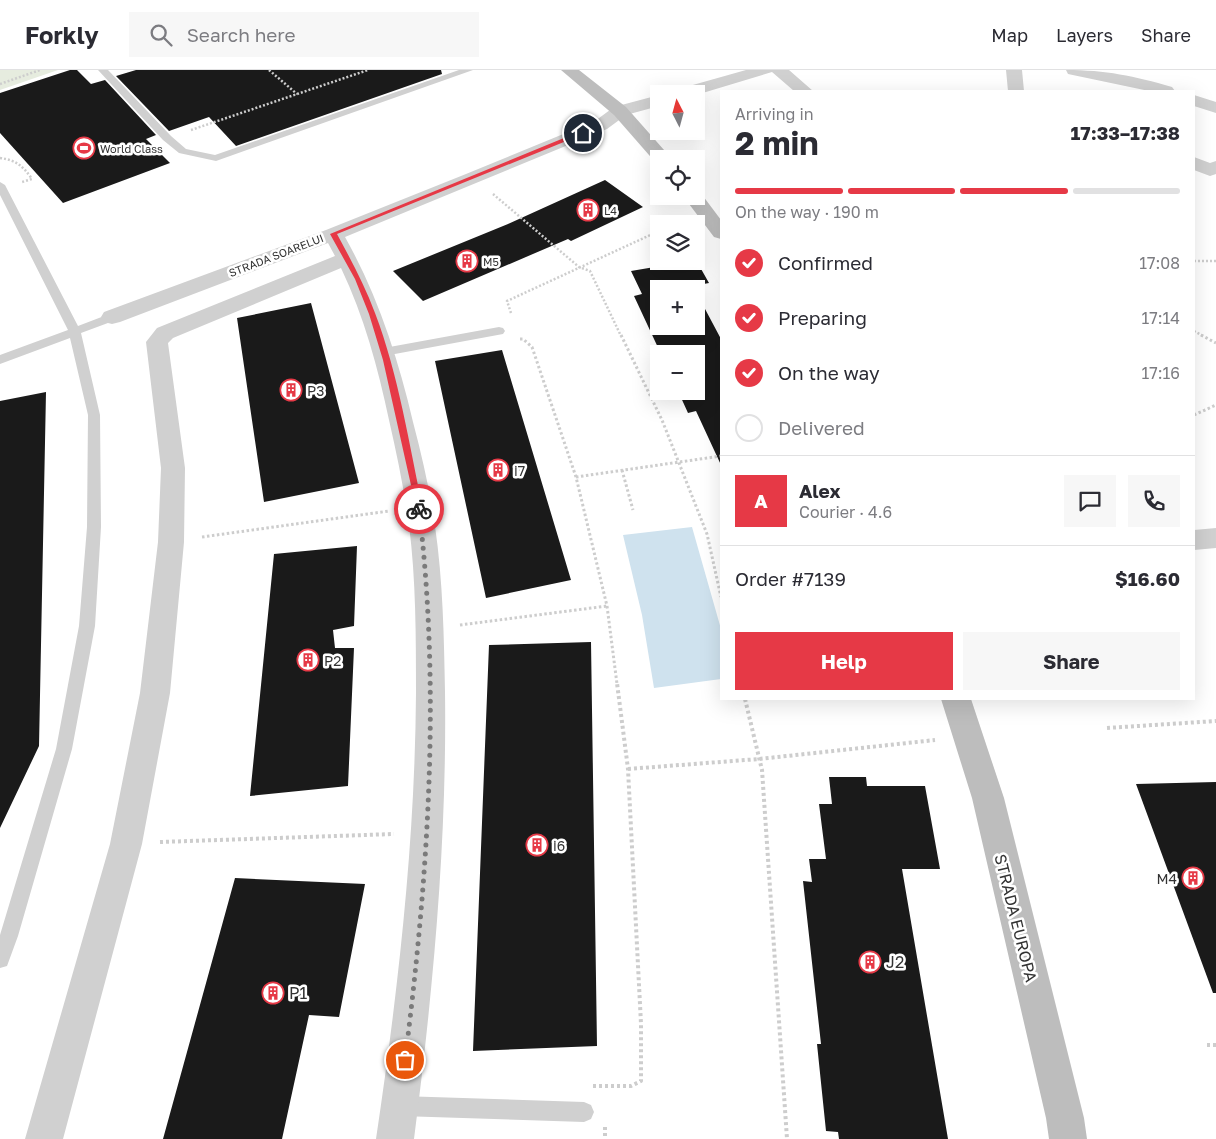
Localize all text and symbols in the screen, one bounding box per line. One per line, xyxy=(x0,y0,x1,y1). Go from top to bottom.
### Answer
search box xyxy=(129,12,479,57)
text: Forkly xyxy=(25,20,99,49)
icon: search xyxy=(147,21,175,49)
text: Search here xyxy=(187,23,296,46)
text: Map xyxy=(991,24,1028,46)
text: Layers xyxy=(1056,24,1113,46)
text: Share xyxy=(1141,24,1191,46)
north arrow xyxy=(650,85,705,140)
map controls xyxy=(650,85,705,400)
text: Arriving in xyxy=(735,104,814,124)
pin xyxy=(562,112,604,154)
icon: home xyxy=(569,119,597,147)
text: 17:33–17:38 xyxy=(1071,121,1180,144)
text: 2 min xyxy=(735,124,819,162)
sports icon: World Class xyxy=(72,136,96,160)
place label: World Class xyxy=(100,142,163,155)
button: locate xyxy=(650,150,705,205)
building icon: L4 xyxy=(576,198,600,222)
text: On the way · 190 m xyxy=(735,202,879,222)
place label: L4 xyxy=(604,204,617,217)
button: layers xyxy=(650,215,705,270)
street label: STRADA SOARELUI xyxy=(227,231,325,279)
building icon: M5 xyxy=(455,249,479,273)
icon: check xyxy=(735,249,763,277)
text: Confirmed xyxy=(778,251,873,274)
text: 17:08 xyxy=(1139,253,1180,273)
place label: M5 xyxy=(483,255,499,268)
button: + xyxy=(650,280,705,335)
icon: check xyxy=(735,304,763,332)
text: Preparing xyxy=(778,306,867,329)
text: 17:14 xyxy=(1141,308,1180,328)
button: − xyxy=(650,345,705,400)
icon: check xyxy=(735,359,763,387)
text: On the way xyxy=(778,361,880,384)
text: 17:16 xyxy=(1142,363,1180,383)
building icon: P3 xyxy=(279,378,303,402)
place label: P3 xyxy=(307,382,324,399)
text: Delivered xyxy=(778,416,865,439)
building icon: i7 xyxy=(486,458,510,482)
place label: i7 xyxy=(514,462,525,479)
button: chat xyxy=(1064,475,1116,527)
button: phone xyxy=(1128,475,1180,527)
text: Alex xyxy=(799,479,840,502)
courier xyxy=(394,484,444,534)
text: A xyxy=(754,489,768,512)
icon: bike xyxy=(405,495,433,523)
text: Courier · 4.6 xyxy=(799,502,892,522)
text: Order #7139 xyxy=(735,567,846,590)
text: $16.60 xyxy=(1115,567,1180,590)
button: Help xyxy=(735,632,953,690)
button: Share xyxy=(963,632,1180,690)
building icon: P2 xyxy=(296,648,320,672)
place label: P2 xyxy=(324,652,341,669)
building icon: i6 xyxy=(525,833,549,857)
place label: i6 xyxy=(553,837,565,854)
street label: STRADA EUROPA xyxy=(990,852,1042,984)
building icon: M4 xyxy=(1181,866,1205,890)
place label: M4 xyxy=(1156,870,1177,887)
building icon: J2 xyxy=(858,950,882,974)
place label: J2 xyxy=(886,952,904,972)
building icon: P1 xyxy=(261,981,285,1005)
place label: P1 xyxy=(289,983,307,1003)
pin xyxy=(384,1039,426,1081)
icon: bag xyxy=(391,1046,419,1074)

